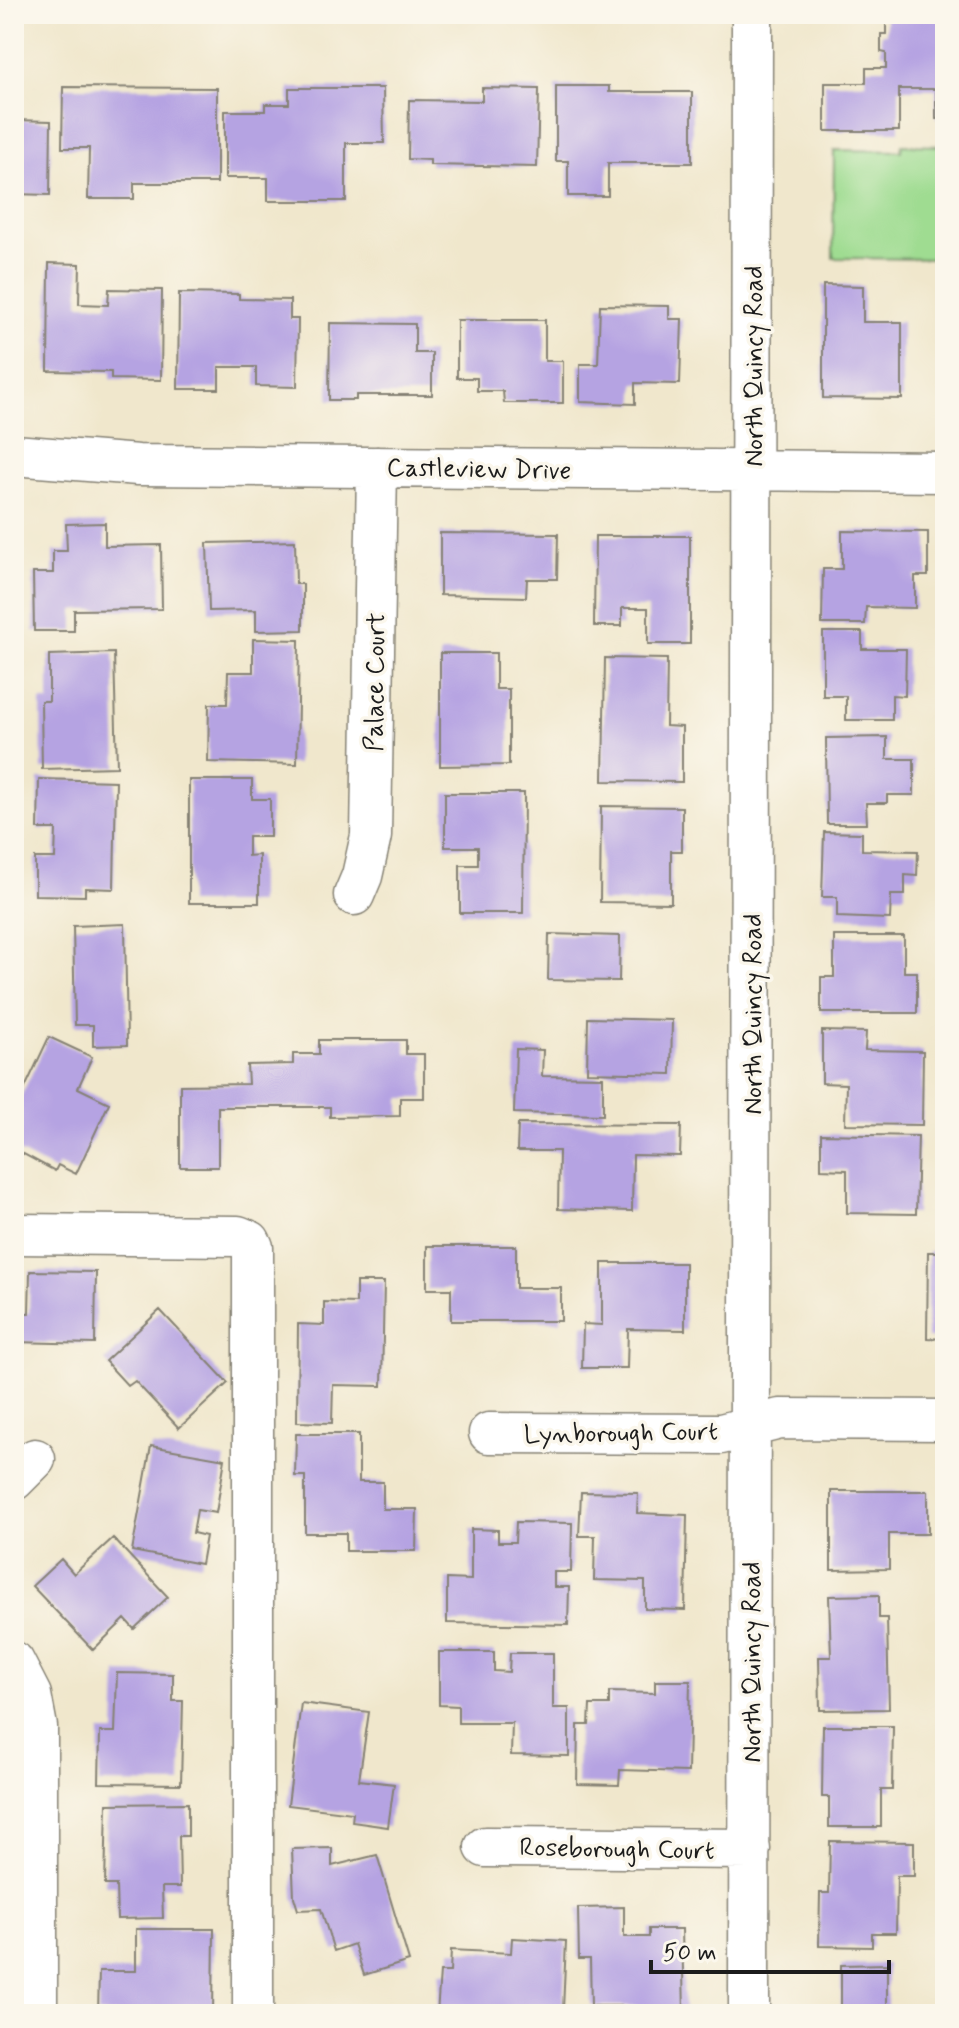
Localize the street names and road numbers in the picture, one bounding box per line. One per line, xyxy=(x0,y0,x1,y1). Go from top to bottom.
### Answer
street label: North Quincy Road xyxy=(738,265,772,467)
street label: Castleview Drive xyxy=(386,451,572,489)
street label: Palace Court xyxy=(358,612,394,752)
street label: North Quincy Road xyxy=(737,913,771,1115)
street label: Lynborough Court xyxy=(524,1415,718,1453)
street label: North Quincy Road xyxy=(736,1561,770,1763)
street label: Roseborough Court xyxy=(519,1831,715,1869)

